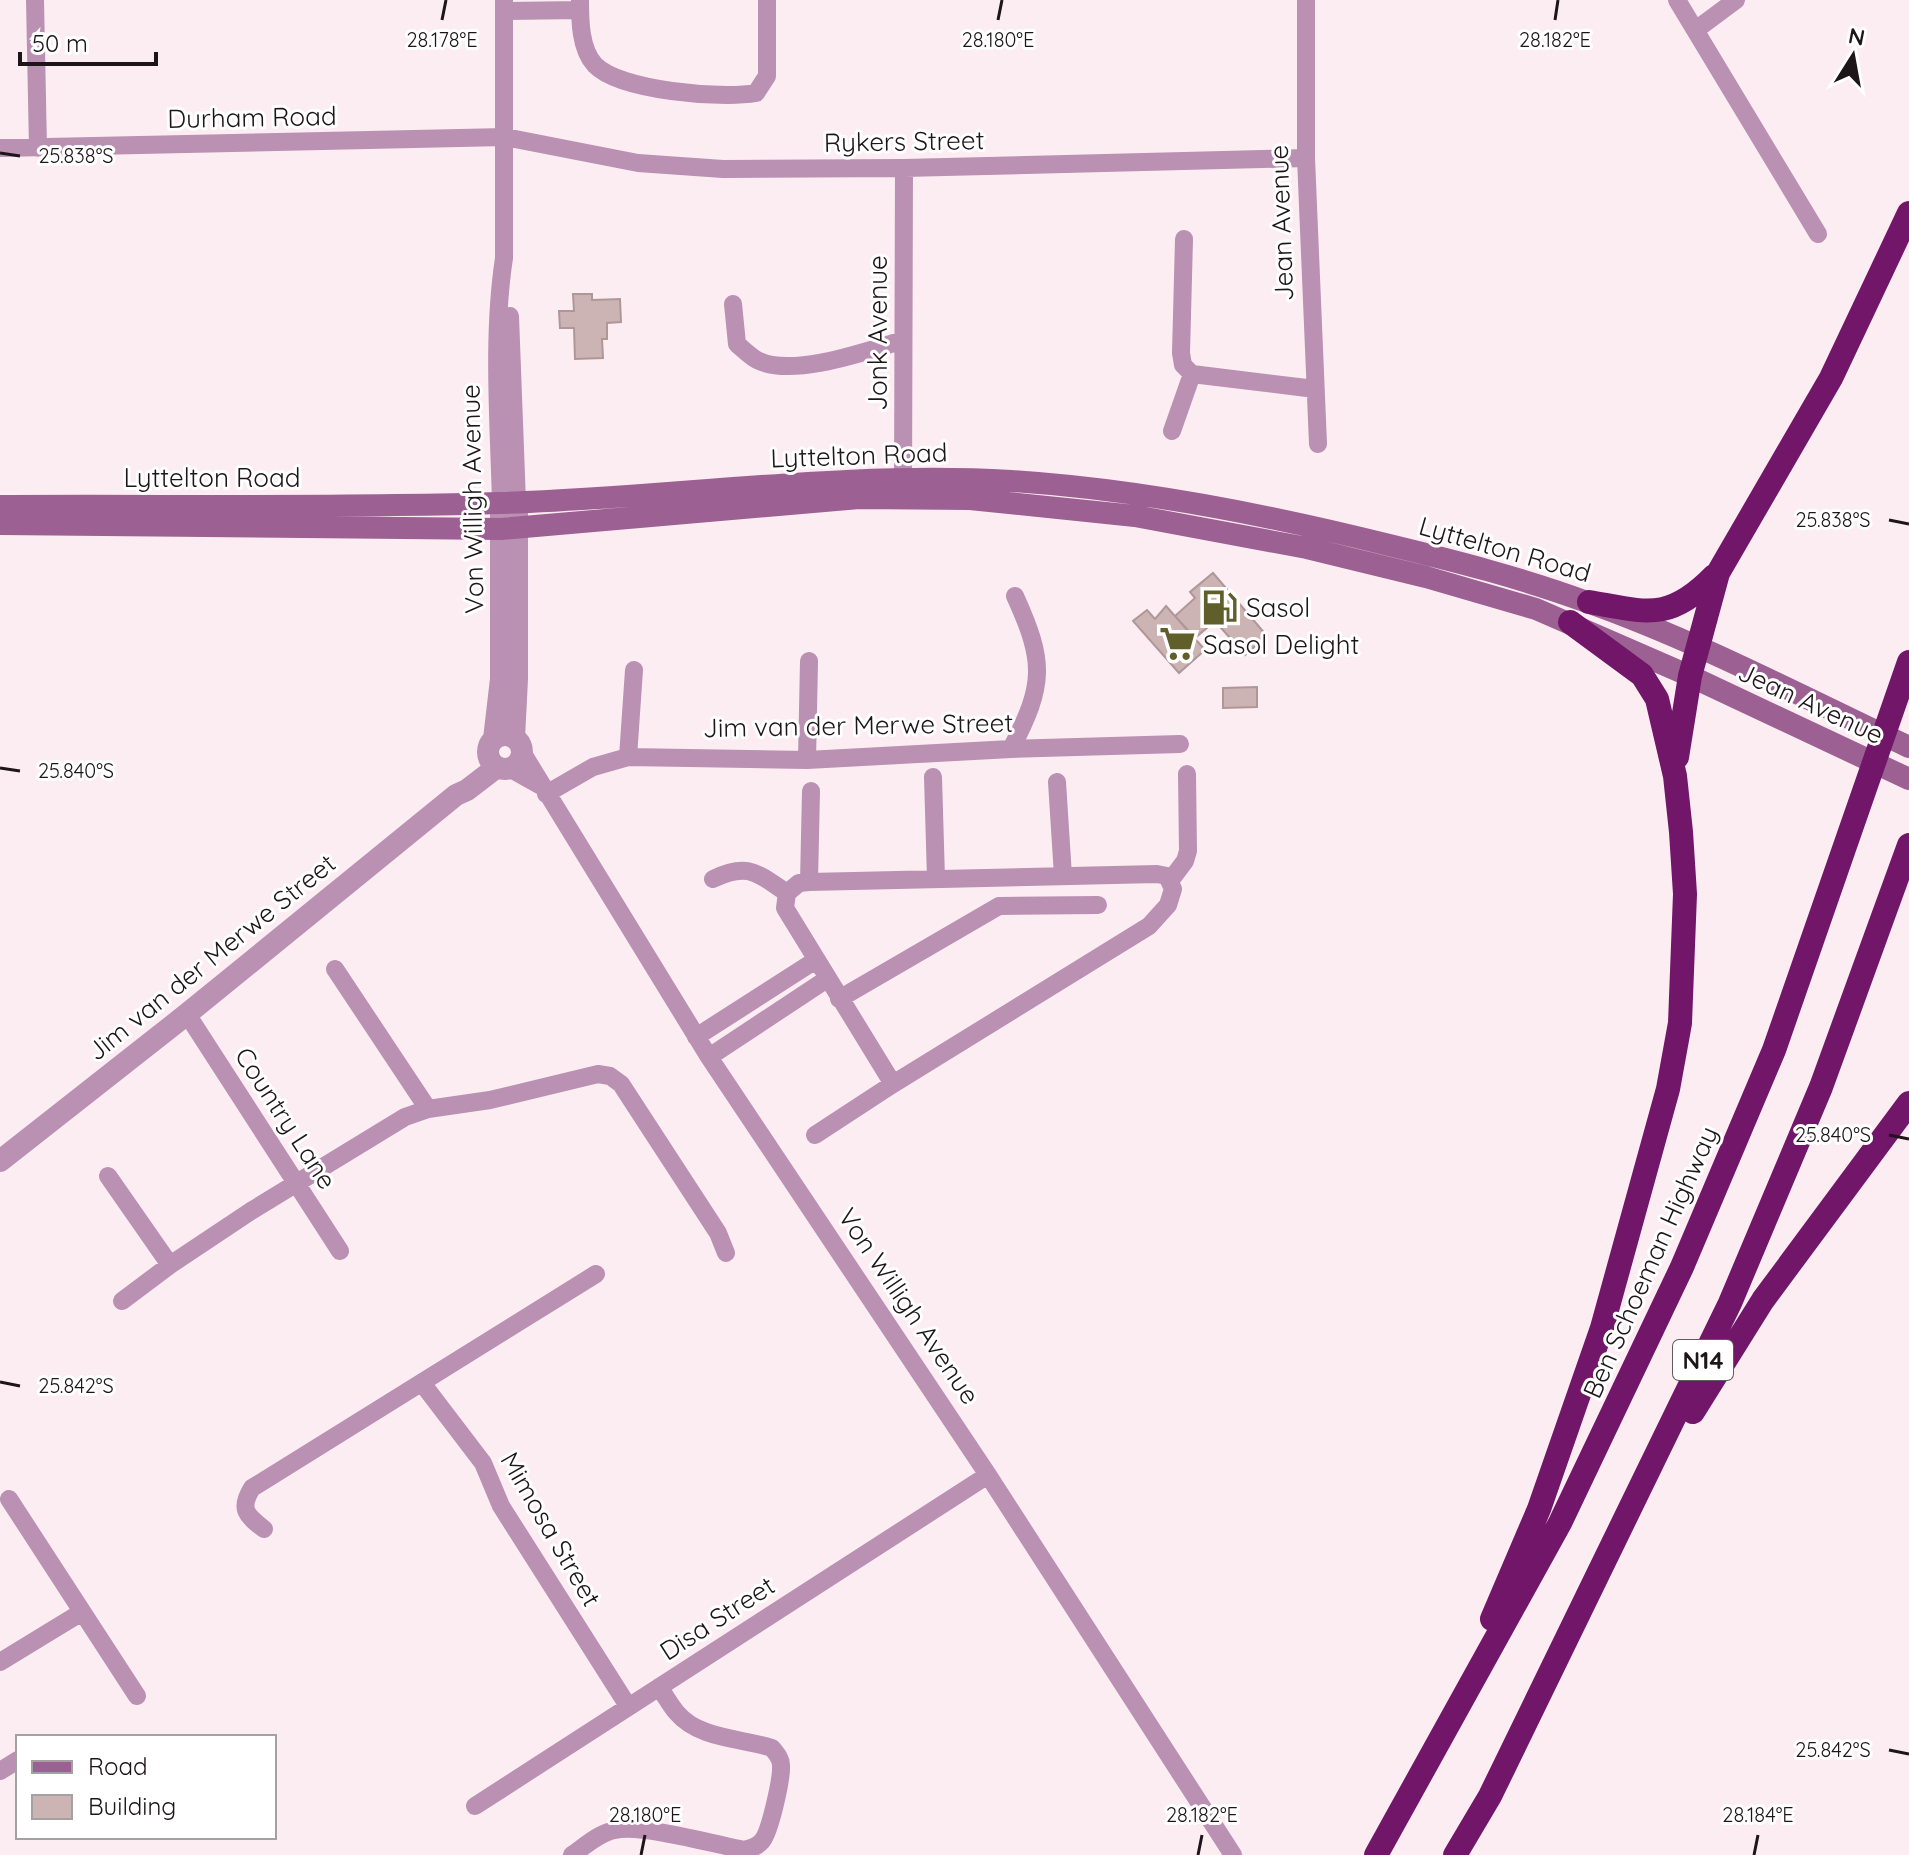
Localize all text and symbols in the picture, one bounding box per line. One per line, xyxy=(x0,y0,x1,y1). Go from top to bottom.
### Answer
scale bar xyxy=(20,16,156,66)
north arrow xyxy=(1813,16,1893,96)
text: N xyxy=(1846,21,1867,52)
text: 28.178°E xyxy=(406,27,478,52)
text: 28.180°E xyxy=(962,27,1034,52)
text: 28.182°E xyxy=(1519,27,1591,52)
text: 50 m xyxy=(32,28,88,58)
street label: Durham Road xyxy=(167,99,337,135)
street label: Rykers Street xyxy=(823,123,985,159)
text: 25.838°S xyxy=(38,143,114,168)
street label: Jean Avenue xyxy=(1262,144,1300,302)
street label: Jonk Avenue xyxy=(861,255,894,411)
street label: Von Willigh Avenue xyxy=(453,384,491,614)
street label: Lyttelton Road xyxy=(770,435,948,475)
street label: Lyttelton Road xyxy=(123,461,301,494)
text: 25.838°S xyxy=(1795,507,1871,532)
street label: Lyttelton Road xyxy=(1415,509,1595,589)
fuel station icon: Sasol xyxy=(1201,588,1239,626)
place label: Sasol xyxy=(1246,591,1310,624)
supermarket icon: Sasol Delight xyxy=(1158,625,1196,663)
place label: Sasol Delight xyxy=(1203,628,1359,661)
street label: Jean Avenue xyxy=(1733,655,1889,751)
street label: Jim van der Merwe Street xyxy=(703,706,1013,744)
text: 25.840°S xyxy=(38,758,114,783)
street label: Jim van der Merwe Street xyxy=(80,847,342,1067)
street label: Country Lane xyxy=(228,1041,344,1195)
street label: Ben Schoeman Highway xyxy=(1575,1121,1725,1403)
text: 25.840°S xyxy=(1795,1122,1871,1147)
street label: Von Willigh Avenue xyxy=(831,1202,987,1410)
road number: N14 xyxy=(1673,1340,1733,1380)
text: 25.842°S xyxy=(38,1373,114,1398)
street label: Mimosa Street xyxy=(494,1446,608,1612)
street label: Disa Street xyxy=(653,1569,781,1667)
legend xyxy=(16,1735,276,1839)
text: 25.842°S xyxy=(1795,1737,1871,1762)
text: Road xyxy=(88,1751,148,1781)
text: Building xyxy=(88,1791,176,1821)
text: 28.180°E xyxy=(609,1802,681,1827)
text: 28.182°E xyxy=(1166,1802,1238,1827)
text: 28.184°E xyxy=(1722,1802,1794,1827)

